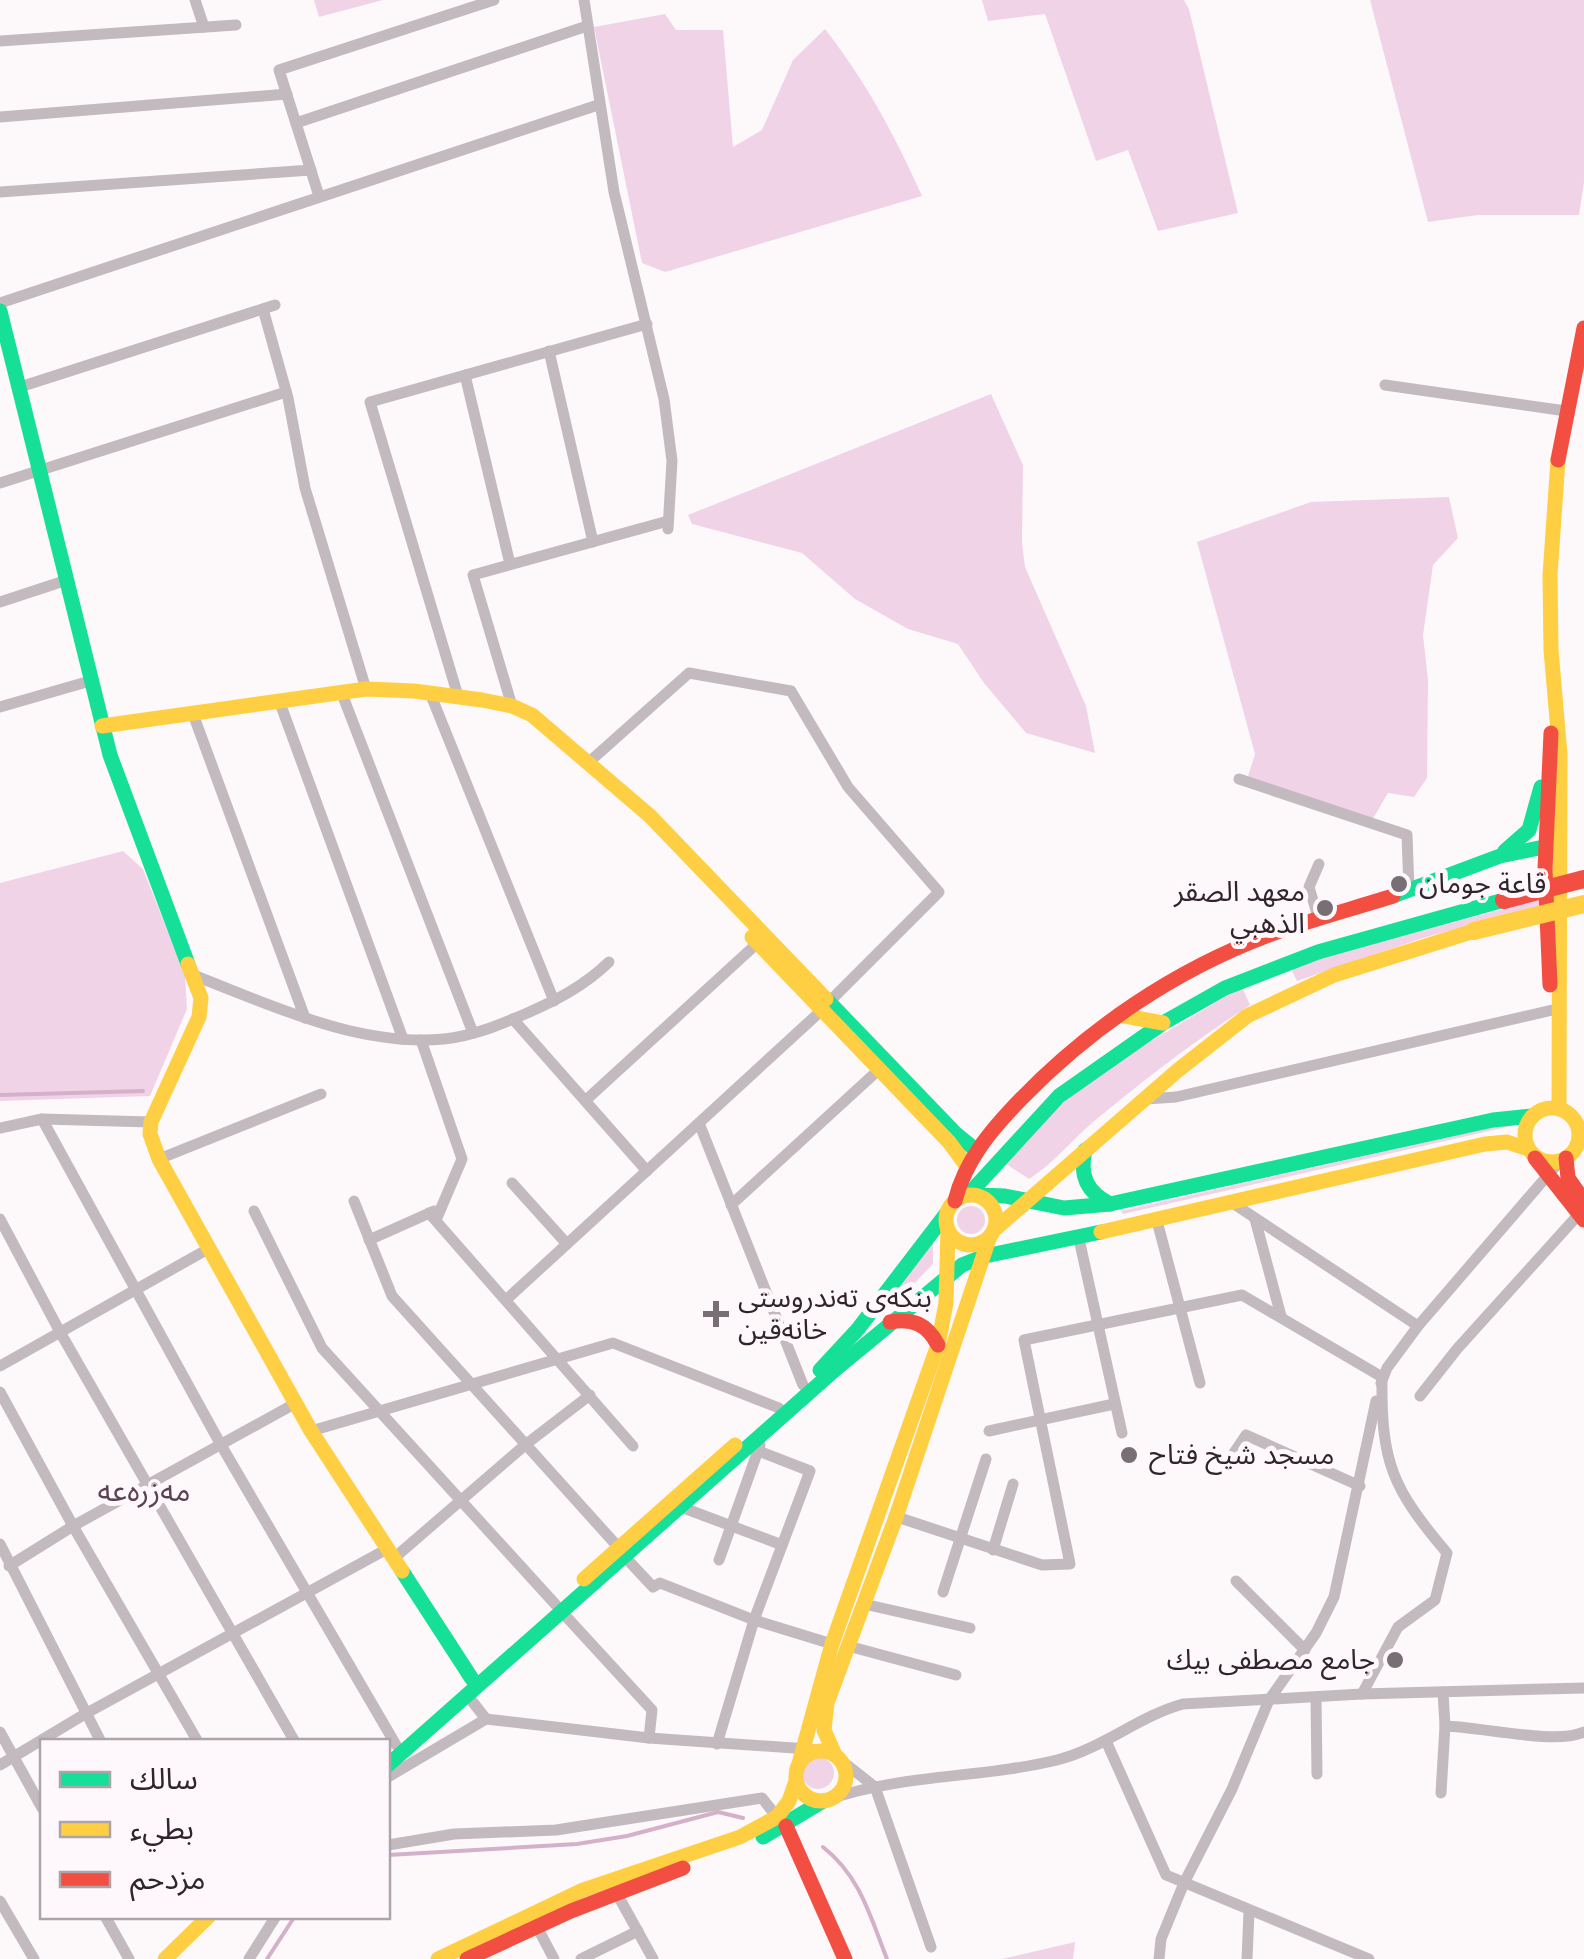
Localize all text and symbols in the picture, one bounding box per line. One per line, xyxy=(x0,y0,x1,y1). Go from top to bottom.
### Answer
place label: قاعة جومان xyxy=(1419,867,1546,901)
marker: قاعة جومان xyxy=(1388,873,1410,895)
place label: معهد الصقر الذهبي xyxy=(1173,875,1305,944)
marker: معهد الصقر الذهبي xyxy=(1314,897,1336,919)
place label: بنکەی تەندروستی خانەقین xyxy=(738,1281,932,1347)
marker: بنکەی تەندروستی خانەقین xyxy=(703,1301,729,1327)
place label: مسجد شيخ فتاح xyxy=(1149,1438,1334,1475)
marker: مسجد شيخ فتاح xyxy=(1118,1444,1140,1466)
district label: مەزرەعە xyxy=(98,1473,190,1510)
place label: جامع مصطفى بيك xyxy=(1167,1643,1375,1680)
marker: جامع مصطفى بيك xyxy=(1384,1649,1406,1671)
legend xyxy=(40,1739,390,1919)
text: سالك xyxy=(130,1761,198,1798)
text: بطيء xyxy=(130,1811,194,1852)
text: مزدحم xyxy=(130,1861,206,1902)

